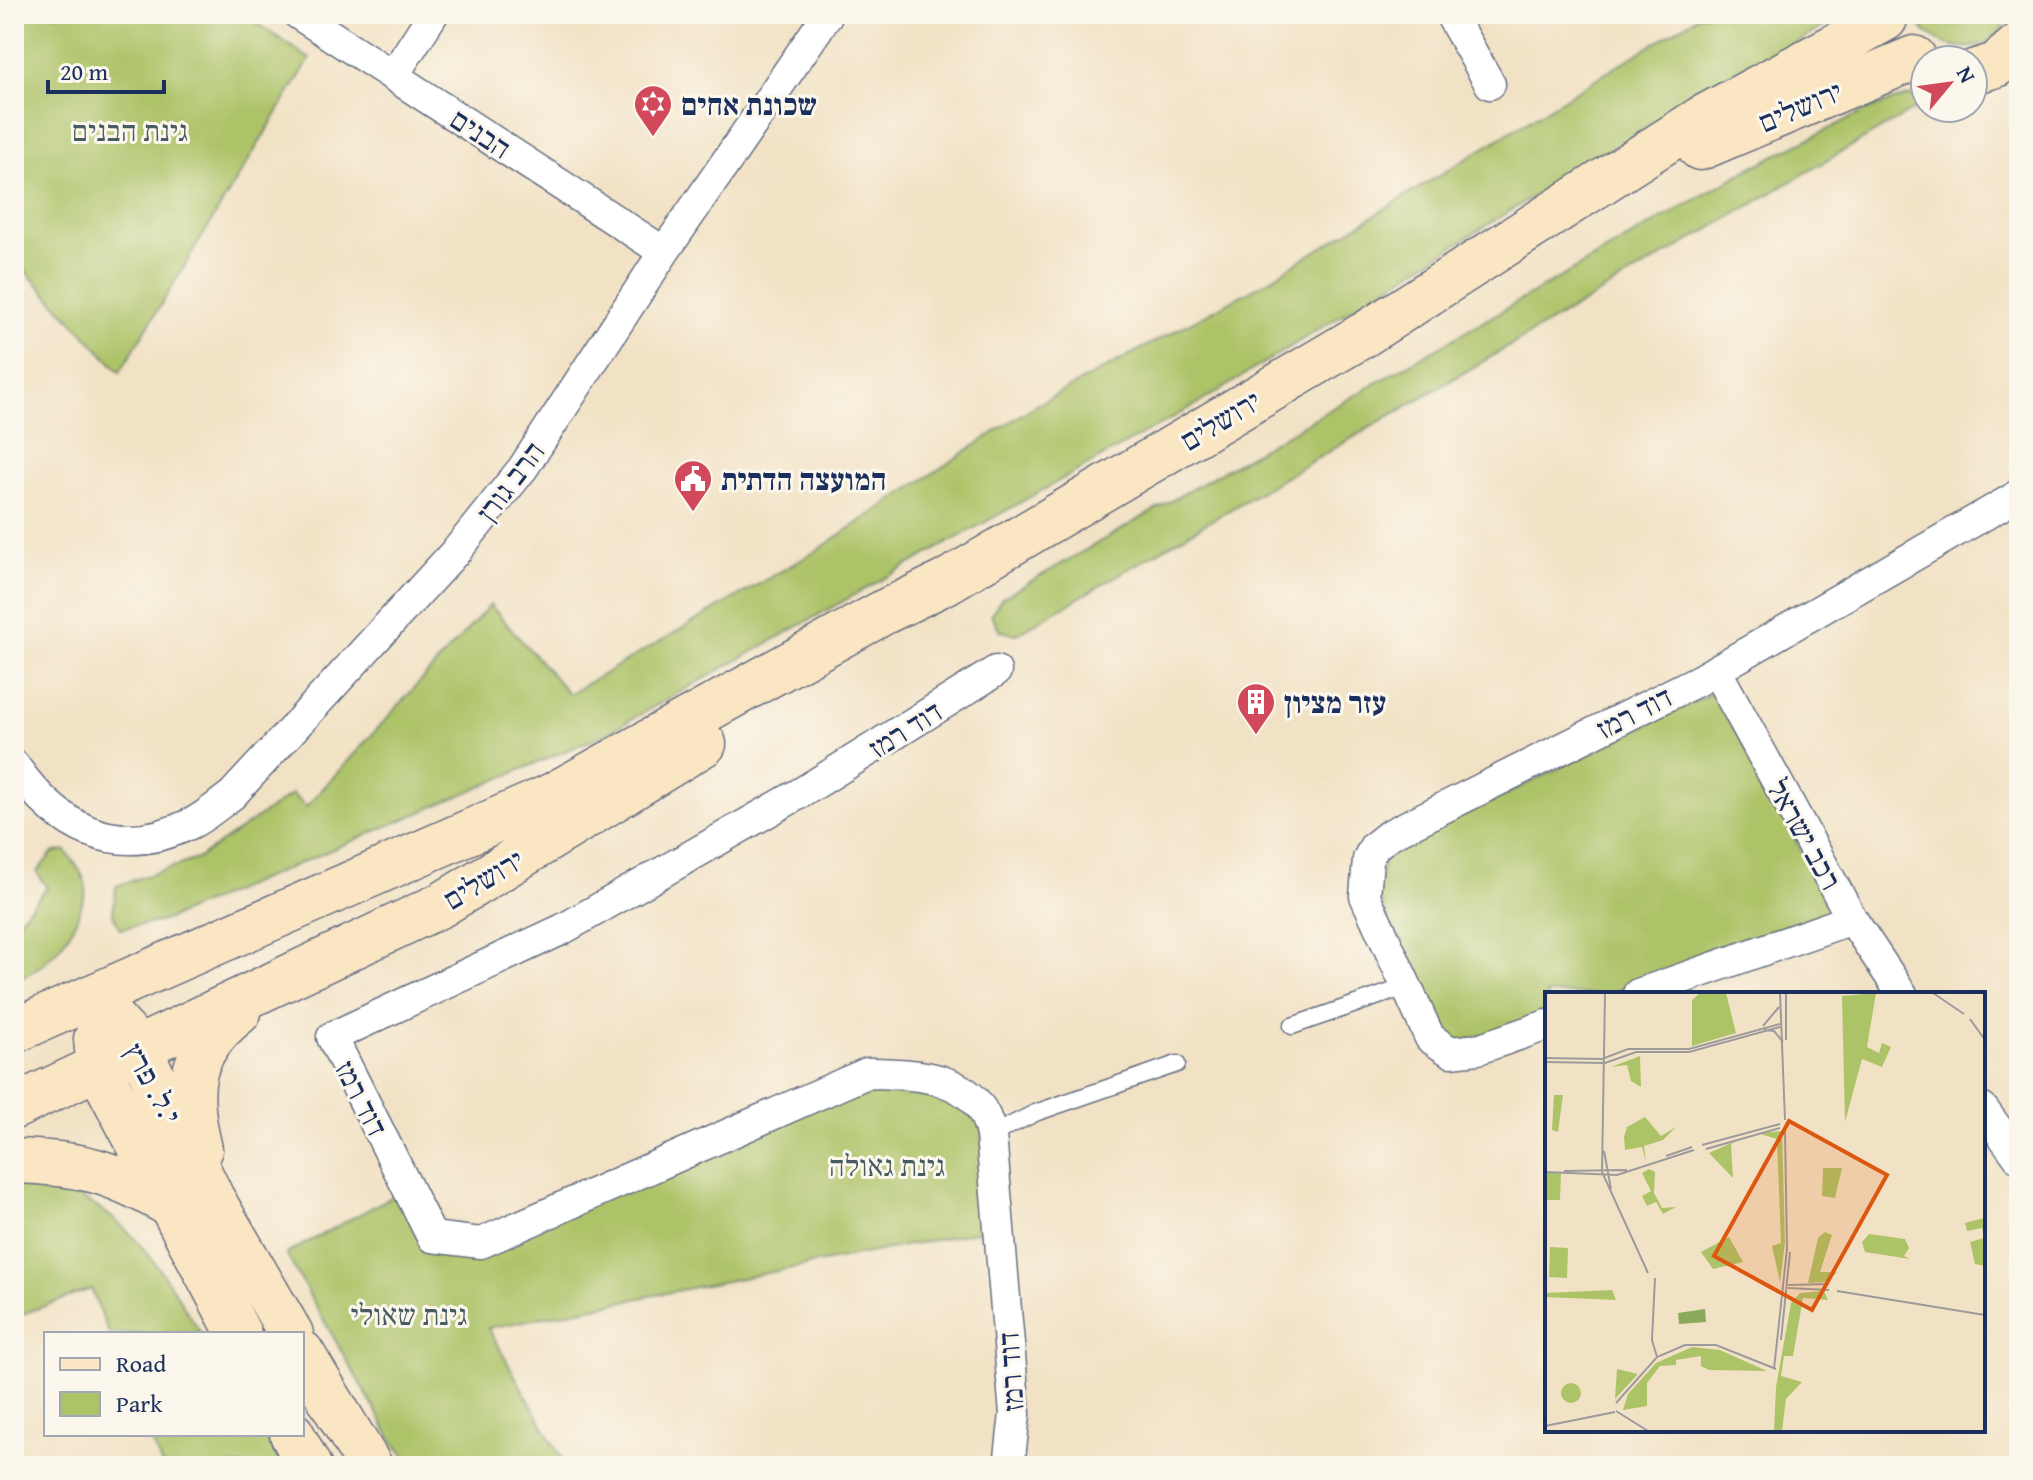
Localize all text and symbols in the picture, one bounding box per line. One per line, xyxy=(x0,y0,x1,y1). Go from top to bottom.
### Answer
scale bar xyxy=(48,44,164,94)
north arrow xyxy=(1909,44,1989,124)
text: 20 m xyxy=(60,54,108,89)
text: N xyxy=(1949,60,1984,89)
street label: ירושלים xyxy=(1751,69,1849,143)
place label: שכונת אחים xyxy=(681,82,817,126)
synagogue icon: שכונת אחים xyxy=(632,83,674,138)
street label: הבנים xyxy=(442,97,520,169)
park label: גינת הבנים xyxy=(72,108,188,152)
street label: ירושלים xyxy=(1171,379,1269,461)
street label: הרב גורן xyxy=(465,431,555,531)
place label: המועצה הדתית xyxy=(721,457,887,501)
public building icon: המועצה הדתית xyxy=(672,458,714,513)
street label: דוד רמז xyxy=(1588,674,1680,750)
place label: עזר מציון xyxy=(1284,680,1386,724)
building icon: עזר מציון xyxy=(1235,681,1277,736)
street label: דוד רמז xyxy=(859,689,951,769)
street label: רכב ישראל xyxy=(1756,770,1854,898)
street label: ירושלים xyxy=(434,838,532,920)
inset map xyxy=(1545,992,1985,1432)
street label: י.ל. פרץ xyxy=(113,1035,193,1131)
street label: דוד רמז xyxy=(324,1052,400,1144)
park label: גינת גאולה xyxy=(829,1143,945,1187)
park label: גינת שאולי xyxy=(351,1292,467,1336)
street label: דוד רמז xyxy=(985,1331,1035,1413)
legend xyxy=(44,1332,304,1436)
text: Road xyxy=(116,1346,166,1381)
text: Park xyxy=(116,1386,163,1421)

